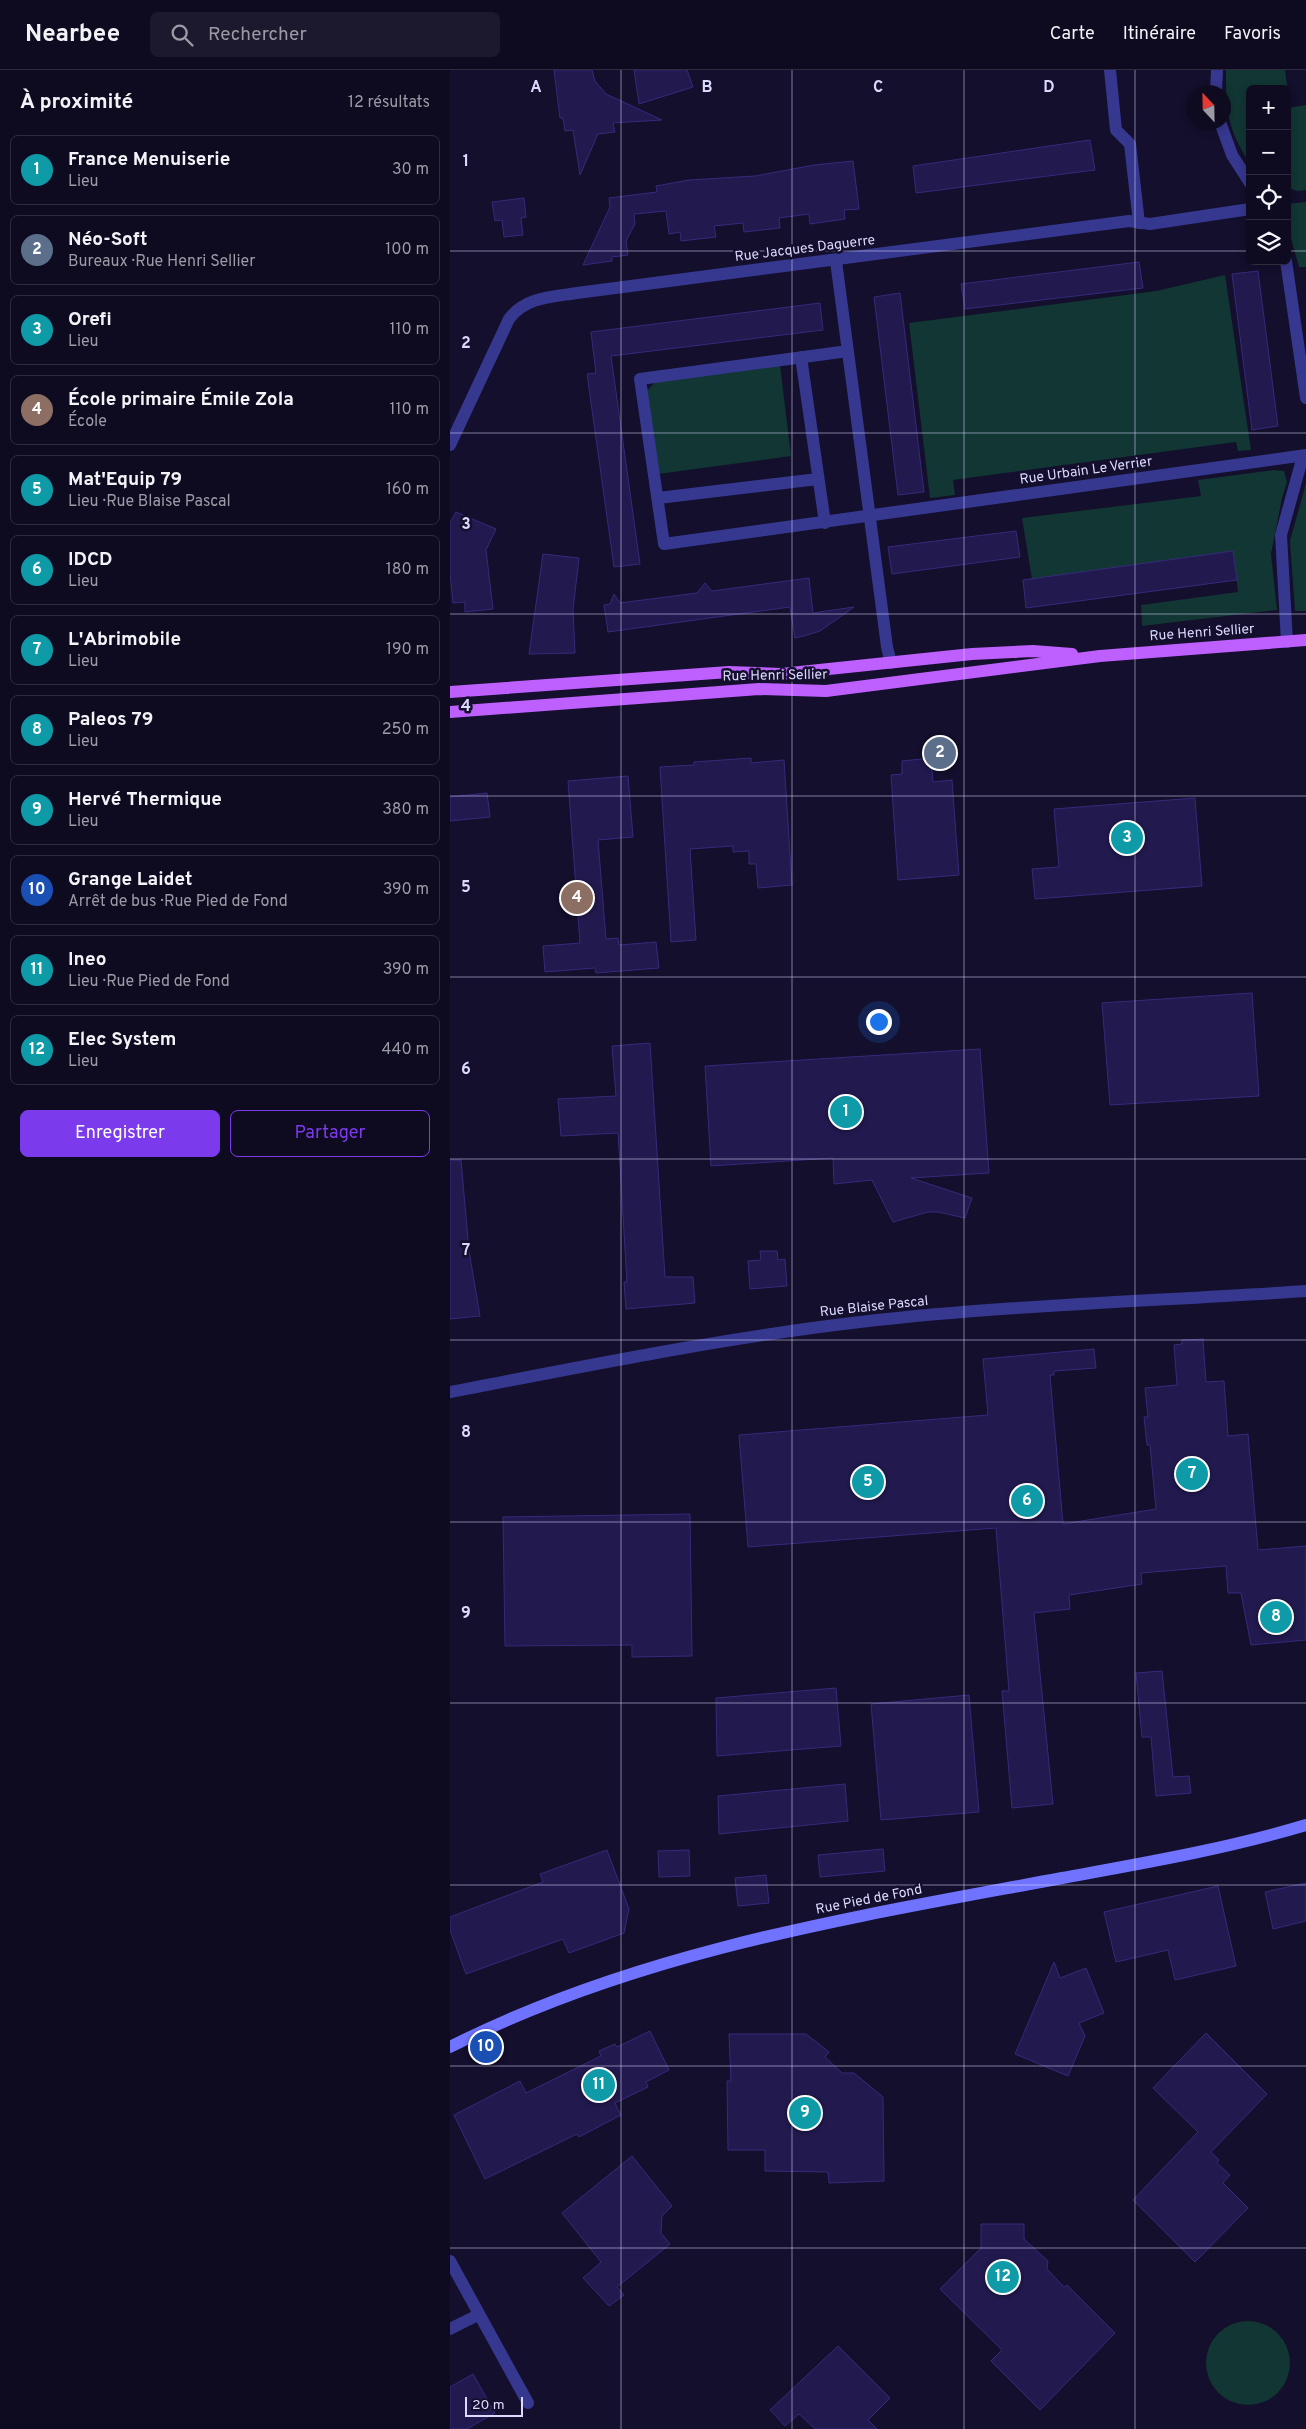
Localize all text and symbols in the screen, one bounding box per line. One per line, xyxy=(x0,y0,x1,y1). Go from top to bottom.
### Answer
search box xyxy=(150,12,500,57)
text: Nearbee xyxy=(25,20,120,50)
icon: search xyxy=(168,21,196,49)
text: Rechercher xyxy=(208,23,307,47)
text: Carte xyxy=(1050,23,1095,46)
text: Itinéraire xyxy=(1123,23,1196,46)
text: Favoris xyxy=(1224,23,1281,46)
text: A xyxy=(530,78,542,98)
text: B xyxy=(701,78,713,98)
text: C xyxy=(873,78,883,98)
text: D xyxy=(1043,78,1055,98)
north arrow xyxy=(1186,85,1231,130)
map controls xyxy=(1246,85,1291,265)
button: + xyxy=(1246,85,1291,130)
text: À proximité xyxy=(20,89,133,116)
text: 12 résultats xyxy=(348,93,430,113)
button: − xyxy=(1246,130,1291,175)
text: France Menuiserie xyxy=(68,148,230,172)
text: 1 xyxy=(463,152,469,172)
text: 1 xyxy=(34,160,40,180)
text: 30 m xyxy=(392,160,429,180)
text: Lieu xyxy=(68,172,99,192)
button: locate xyxy=(1246,175,1291,220)
button: layers xyxy=(1246,220,1291,265)
text: Néo-Soft xyxy=(68,228,147,252)
street label: Rue Jacques Daguerre xyxy=(734,232,876,266)
text: 2 xyxy=(32,240,42,260)
text: 100 m xyxy=(385,240,429,260)
text: Bureaux · Rue Henri Sellier xyxy=(68,252,256,272)
text: Orefi xyxy=(68,308,112,332)
text: 3 xyxy=(32,320,42,340)
text: 110 m xyxy=(389,320,429,340)
text: Lieu xyxy=(68,332,99,352)
text: 2 xyxy=(461,334,471,354)
text: École primaire Émile Zola xyxy=(68,388,294,412)
text: 4 xyxy=(32,400,42,420)
text: 110 m xyxy=(389,400,429,420)
text: École xyxy=(68,412,107,432)
street label: Rue Urbain Le Verrier xyxy=(1019,453,1154,489)
text: Mat'Equip 79 xyxy=(68,468,182,492)
text: 5 xyxy=(32,480,42,500)
text: 160 m xyxy=(386,480,429,500)
text: Lieu · Rue Blaise Pascal xyxy=(68,492,231,512)
text: 3 xyxy=(461,515,471,535)
text: IDCD xyxy=(68,548,113,572)
text: 6 xyxy=(32,560,42,580)
text: 180 m xyxy=(386,560,429,580)
text: Lieu xyxy=(68,572,99,592)
street label: Rue Henri Sellier xyxy=(1149,621,1256,645)
text: L'Abrimobile xyxy=(68,628,181,652)
text: 7 xyxy=(33,640,41,660)
text: 190 m xyxy=(386,640,429,660)
text: Lieu xyxy=(68,652,99,672)
street label: Rue Henri Sellier xyxy=(722,667,828,685)
text: 4 xyxy=(461,697,471,717)
text: Paleos 79 xyxy=(68,708,153,732)
text: 8 xyxy=(32,720,42,740)
text: 250 m xyxy=(382,720,429,740)
text: Lieu xyxy=(68,732,99,752)
pin: 2 xyxy=(924,734,956,772)
text: Hervé Thermique xyxy=(68,788,222,812)
text: 9 xyxy=(32,800,42,820)
text: 380 m xyxy=(382,800,429,820)
text: Lieu xyxy=(68,812,99,832)
pin: 3 xyxy=(1111,819,1143,857)
text: Grange Laidet xyxy=(68,868,192,892)
text: 5 xyxy=(461,878,471,898)
pin: 4 xyxy=(561,879,593,917)
text: 10 xyxy=(29,880,45,900)
text: 390 m xyxy=(383,880,429,900)
text: Arrêt de bus · Rue Pied de Fond xyxy=(68,892,288,912)
text: Ineo xyxy=(68,948,107,972)
text: 11 xyxy=(31,960,43,980)
text: 390 m xyxy=(383,960,429,980)
text: Lieu · Rue Pied de Fond xyxy=(68,972,230,992)
your location xyxy=(866,1009,892,1035)
text: Elec System xyxy=(68,1028,176,1052)
text: 12 xyxy=(29,1040,45,1060)
text: 440 m xyxy=(382,1040,429,1060)
text: Lieu xyxy=(68,1052,99,1072)
text: 6 xyxy=(461,1060,471,1080)
pin: 1 xyxy=(830,1093,862,1131)
button: Enregistrer xyxy=(20,1110,220,1157)
button: Partager xyxy=(230,1110,430,1157)
text: 7 xyxy=(462,1241,470,1261)
street label: Rue Blaise Pascal xyxy=(819,1293,929,1321)
text: 8 xyxy=(461,1423,471,1443)
pin: 7 xyxy=(1176,1455,1208,1493)
pin: 5 xyxy=(852,1463,884,1501)
pin: 6 xyxy=(1011,1482,1043,1520)
pin: 8 xyxy=(1260,1598,1292,1636)
text: 9 xyxy=(461,1604,471,1624)
street label: Rue Pied de Fond xyxy=(814,1881,924,1919)
pin: 10 xyxy=(470,2028,502,2066)
pin: 11 xyxy=(583,2066,615,2104)
pin: 9 xyxy=(789,2094,821,2132)
pin: 12 xyxy=(987,2258,1019,2296)
scale bar xyxy=(465,2394,522,2417)
text: 20 m xyxy=(472,2397,505,2414)

